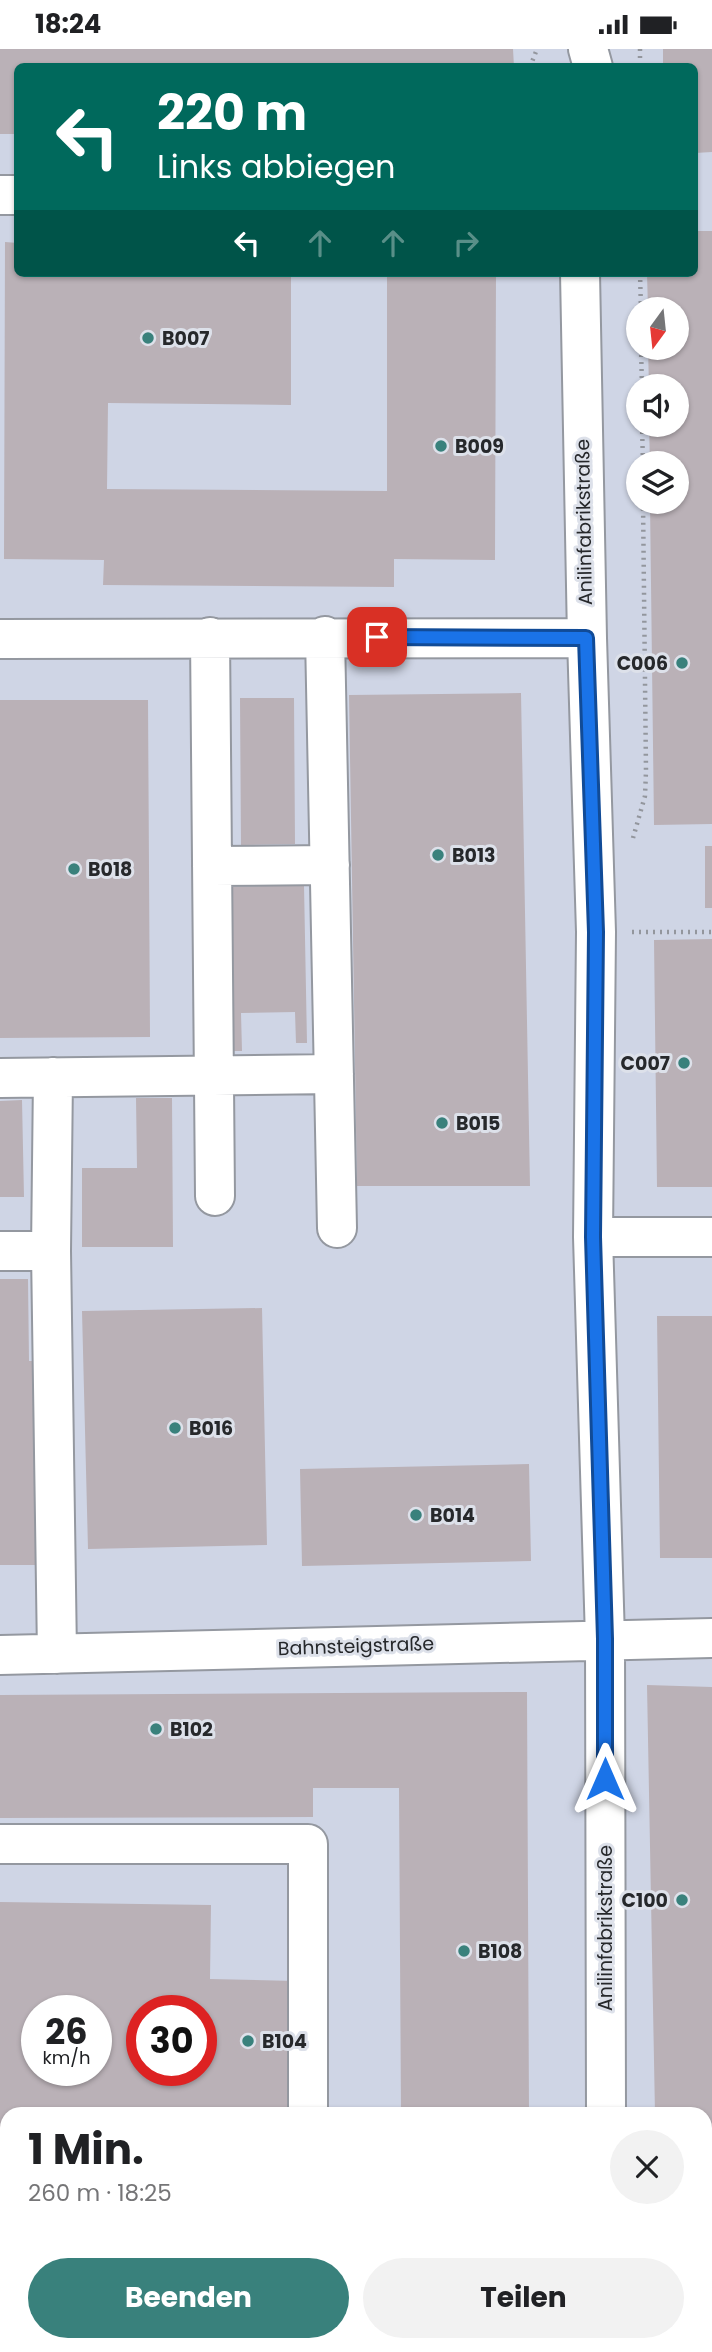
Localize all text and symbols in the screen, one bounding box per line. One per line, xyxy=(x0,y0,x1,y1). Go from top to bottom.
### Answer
text: 18:24 xyxy=(35,6,101,42)
text: 220 m xyxy=(157,79,307,147)
icon: left xyxy=(42,91,133,182)
text: Links abbiegen xyxy=(157,144,395,189)
icon: left xyxy=(228,224,266,262)
icon: ahead xyxy=(301,224,339,262)
icon: ahead xyxy=(374,224,412,262)
icon: right xyxy=(447,224,485,262)
north arrow xyxy=(626,297,690,361)
map controls xyxy=(626,297,689,514)
place label: B007 xyxy=(162,325,209,352)
marker: B007 xyxy=(140,330,156,346)
button: sound xyxy=(626,374,689,437)
place label: B009 xyxy=(455,433,504,460)
marker: B009 xyxy=(433,438,449,454)
street label: Anilinfabrikstraße xyxy=(569,439,599,605)
button: layers xyxy=(626,451,689,514)
pin xyxy=(347,607,407,667)
icon: arrive xyxy=(358,618,396,656)
place label: C006 xyxy=(617,650,668,677)
marker: C006 xyxy=(674,655,690,671)
place label: B013 xyxy=(452,842,496,869)
marker: B013 xyxy=(430,847,446,863)
place label: B018 xyxy=(88,856,132,883)
marker: B018 xyxy=(66,861,82,877)
place label: C007 xyxy=(621,1050,670,1077)
marker: C007 xyxy=(676,1055,692,1071)
place label: B015 xyxy=(456,1110,500,1137)
marker: B015 xyxy=(434,1115,450,1131)
place label: B016 xyxy=(189,1415,233,1442)
marker: B016 xyxy=(167,1420,183,1436)
place label: B014 xyxy=(430,1502,475,1529)
marker: B014 xyxy=(408,1507,424,1523)
street label: Bahnsteigstraße xyxy=(277,1630,435,1662)
place label: B102 xyxy=(170,1716,213,1743)
marker: B102 xyxy=(148,1721,164,1737)
position arrow xyxy=(568,1742,642,1816)
street label: Anilinfabrikstraße xyxy=(592,1845,619,2011)
place label: C100 xyxy=(622,1887,668,1914)
marker: C100 xyxy=(674,1892,690,1908)
place label: B108 xyxy=(478,1938,522,1965)
marker: B108 xyxy=(456,1943,472,1959)
speed limit sign: 30 xyxy=(126,1995,217,2086)
text: 26 xyxy=(45,2007,88,2056)
place label: B104 xyxy=(262,2028,307,2055)
marker: B104 xyxy=(240,2033,256,2049)
text: km/h xyxy=(43,2045,90,2070)
text: 1 Min. xyxy=(28,2120,144,2179)
button: close xyxy=(610,2130,684,2204)
text: 260 m · 18:25 xyxy=(28,2177,172,2209)
button: Beenden xyxy=(28,2258,349,2338)
button: Teilen xyxy=(363,2258,684,2338)

